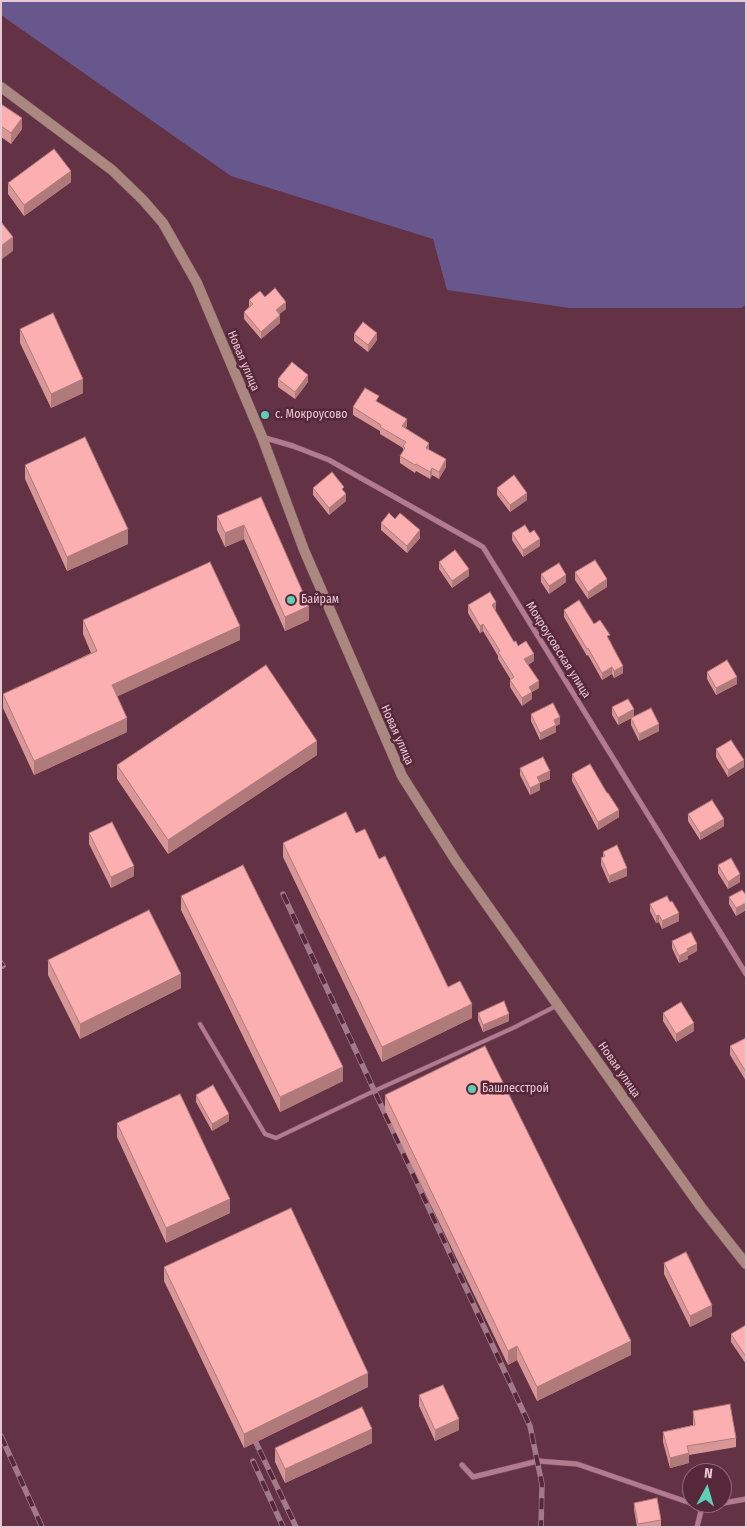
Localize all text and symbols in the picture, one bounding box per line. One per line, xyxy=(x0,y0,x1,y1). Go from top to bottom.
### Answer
street label: Новая улица xyxy=(224,329,262,393)
place label: с. Мокроусово xyxy=(275,408,348,422)
marker: с. Мокроусово xyxy=(259,409,271,421)
place label: Байрам xyxy=(301,593,339,607)
marker: Байрам xyxy=(285,594,297,606)
street label: Мокроусовская улица xyxy=(523,599,593,701)
street label: Новая улица xyxy=(377,703,417,767)
street label: Новая улица xyxy=(595,1040,643,1100)
place label: Башлесстрой xyxy=(482,1082,549,1096)
marker: Башлесстрой xyxy=(466,1083,478,1095)
north arrow xyxy=(682,1463,732,1513)
text: N xyxy=(703,1465,714,1482)

